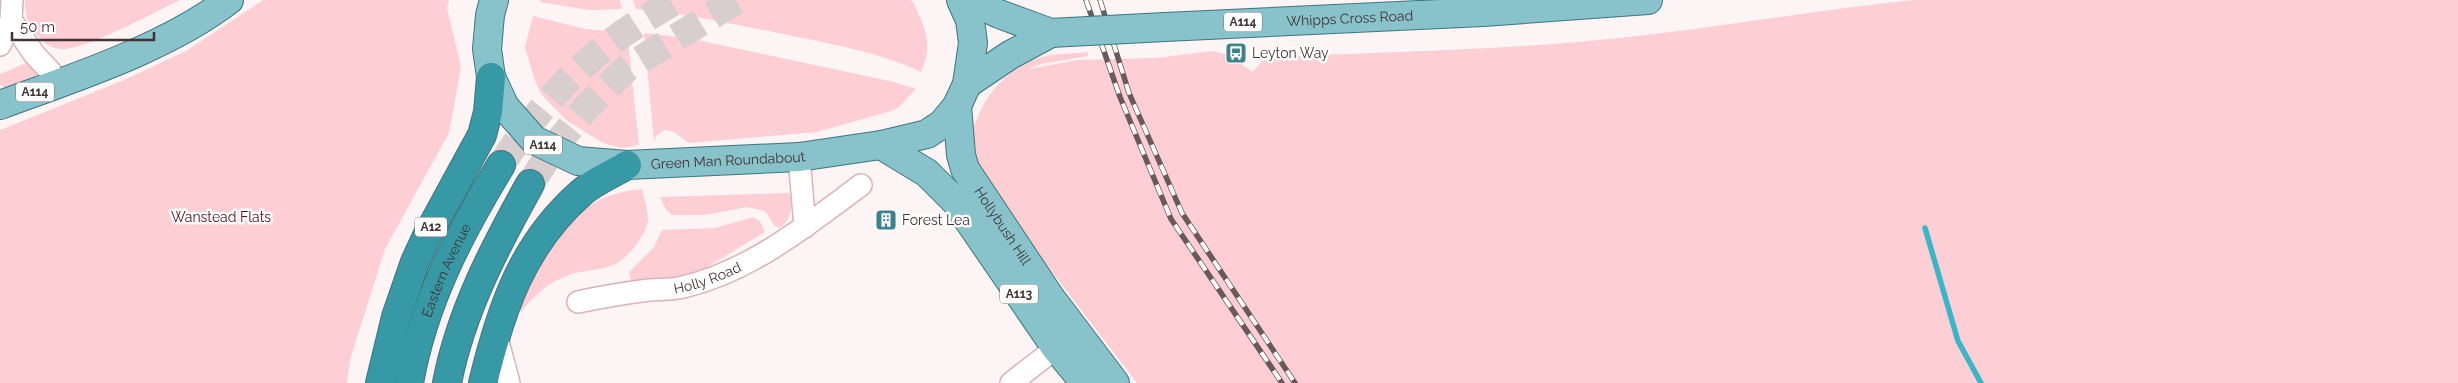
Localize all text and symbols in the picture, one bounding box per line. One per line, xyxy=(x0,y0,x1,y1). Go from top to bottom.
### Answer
street label: Whipps Cross Road xyxy=(1286,7,1414,29)
scale bar xyxy=(12,10,155,42)
road number: A114 xyxy=(1224,13,1262,32)
text: 50 m xyxy=(20,18,55,36)
bus stop icon: Leyton Way xyxy=(1224,41,1248,65)
place label: Leyton Way xyxy=(1252,45,1329,61)
road number: A114 xyxy=(16,82,54,101)
road number: A114 xyxy=(524,136,562,154)
street label: Green Man Roundabout xyxy=(650,148,807,172)
street label: Hollybush Hill xyxy=(971,184,1034,268)
building icon: Forest Lea xyxy=(874,208,898,232)
park label: Wanstead Flats xyxy=(171,209,271,225)
place label: Forest Lea xyxy=(902,212,970,228)
road number: A12 xyxy=(415,218,447,236)
street label: Eastern Avenue xyxy=(418,221,474,319)
street label: Holly Road xyxy=(672,259,744,297)
road number: A113 xyxy=(1000,284,1038,304)

